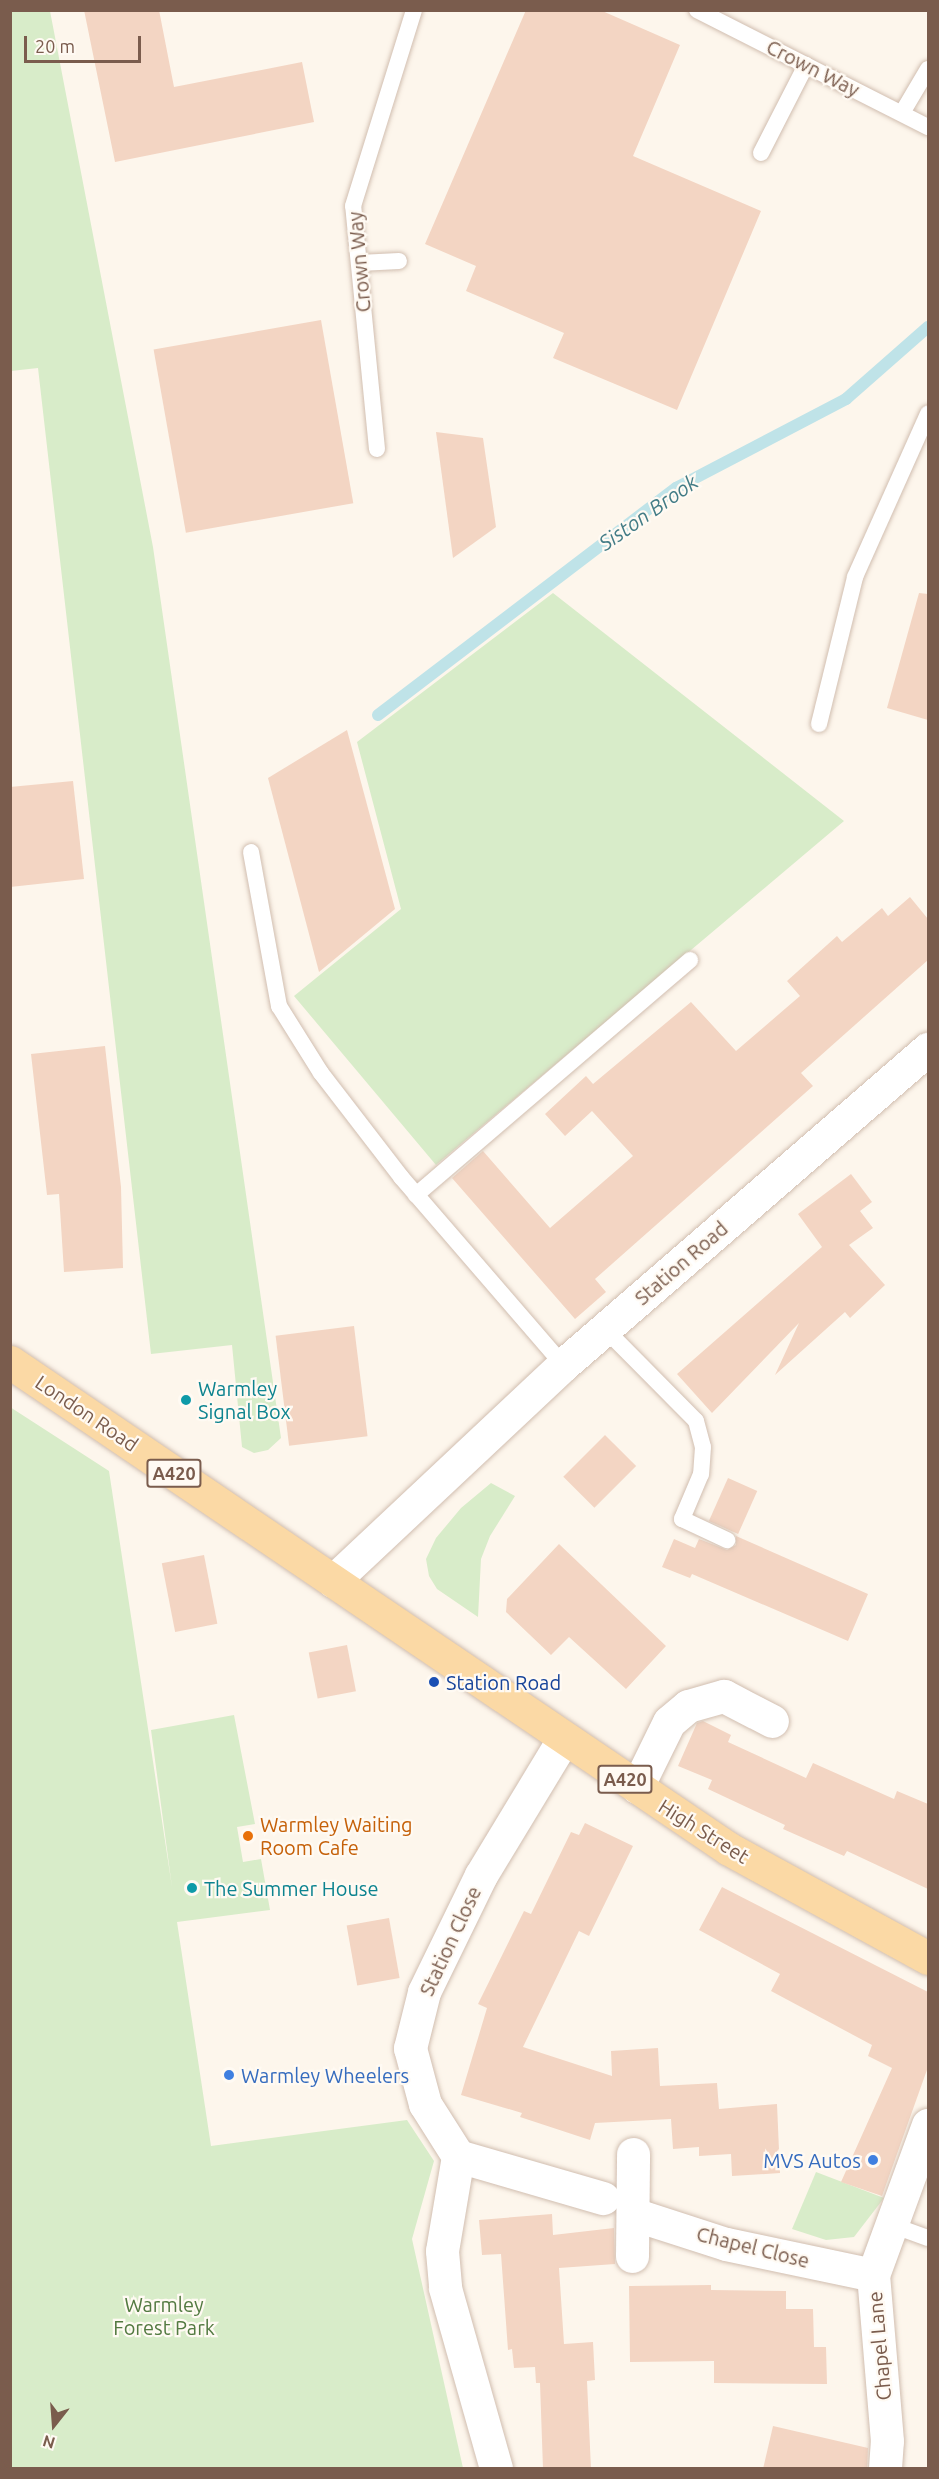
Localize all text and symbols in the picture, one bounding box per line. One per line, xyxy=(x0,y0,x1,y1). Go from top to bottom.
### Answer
scale bar xyxy=(27,24,144,62)
street label: Crown Way xyxy=(763,34,863,102)
text: 20 m xyxy=(35,36,75,56)
street label: Crown Way xyxy=(343,211,375,313)
water label: Siston Brook xyxy=(594,469,702,555)
street label: Station Road xyxy=(630,1216,732,1310)
street label: London Road xyxy=(31,1370,143,1456)
place label: Warmley Signal Box xyxy=(198,1376,291,1423)
marker: Warmley Signal Box xyxy=(179,1393,193,1407)
road number: A420 xyxy=(146,1458,202,1488)
place label: Station Road xyxy=(446,1670,561,1694)
marker: Station Road xyxy=(427,1675,441,1689)
road number: A420 xyxy=(596,1764,654,1794)
street label: High Street xyxy=(654,1794,754,1868)
place label: Warmley Waiting Room Cafe xyxy=(260,1812,413,1859)
marker: Warmley Waiting Room Cafe xyxy=(241,1829,255,1843)
place label: The Summer House xyxy=(204,1876,379,1900)
marker: The Summer House xyxy=(185,1881,199,1895)
street label: Station Close xyxy=(414,1882,486,2000)
place label: Warmley Wheelers xyxy=(241,2063,409,2087)
marker: Warmley Wheelers xyxy=(222,2068,236,2082)
place label: MVS Autos xyxy=(763,2148,861,2172)
marker: MVS Autos xyxy=(866,2153,880,2167)
street label: Chapel Close xyxy=(694,2221,812,2273)
street label: Chapel Lane xyxy=(862,2290,896,2402)
park label: Warmley Forest Park xyxy=(113,2292,215,2339)
north arrow xyxy=(24,2395,84,2455)
text: N xyxy=(40,2432,57,2453)

